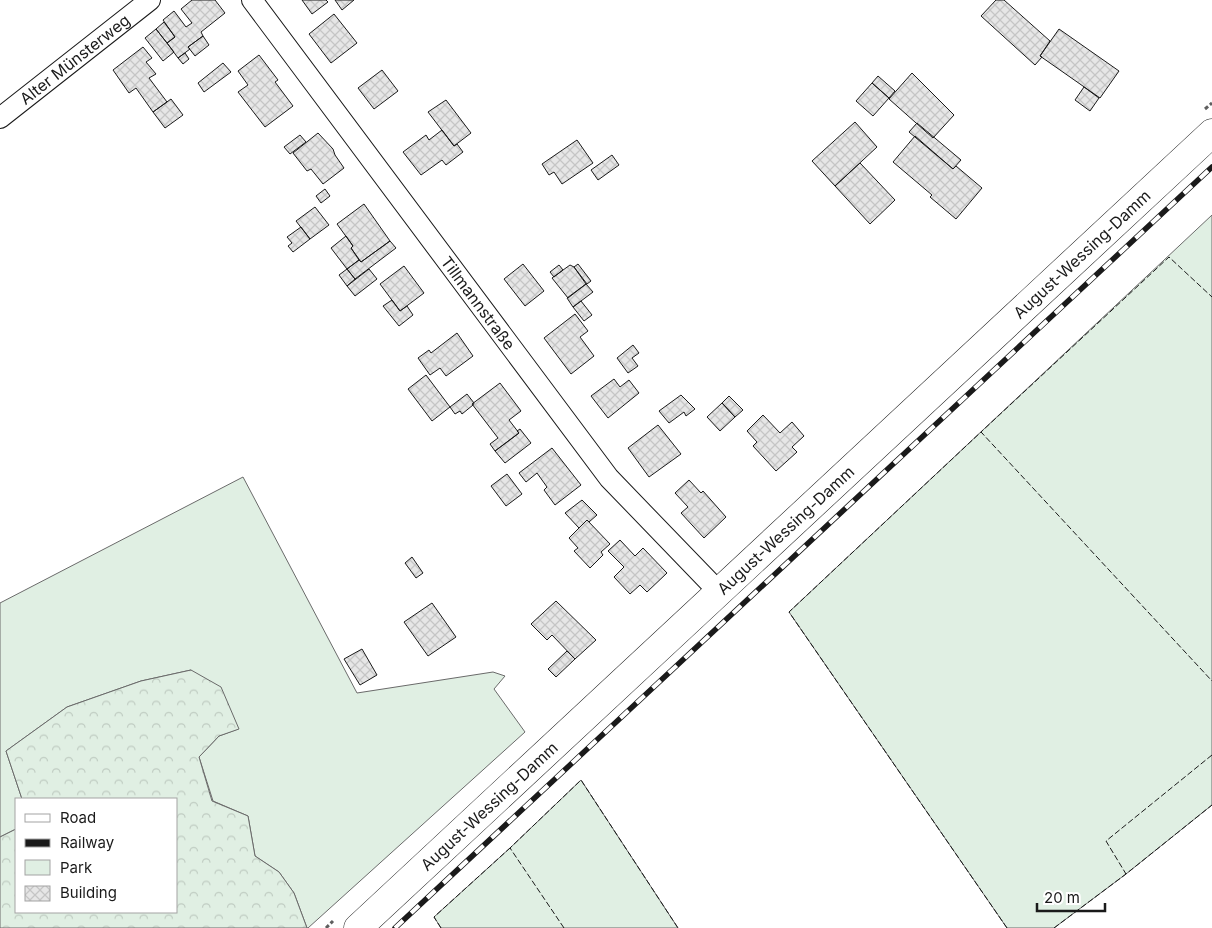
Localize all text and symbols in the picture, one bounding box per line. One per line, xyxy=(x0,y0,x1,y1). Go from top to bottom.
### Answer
street label: Alter Münsterweg xyxy=(16,10,134,109)
street label: August-Wessing-Damm xyxy=(1009,185,1155,323)
street label: Tillmannstraße xyxy=(437,252,520,354)
street label: August-Wessing-Damm xyxy=(713,461,858,599)
street label: August-Wessing-Damm xyxy=(416,737,562,875)
legend xyxy=(15,798,178,913)
text: Road xyxy=(60,808,96,827)
text: Railway xyxy=(60,833,115,852)
text: Park xyxy=(60,858,93,877)
scale bar xyxy=(1037,880,1104,912)
text: Building xyxy=(60,883,117,902)
text: 20 m xyxy=(1044,888,1080,907)

